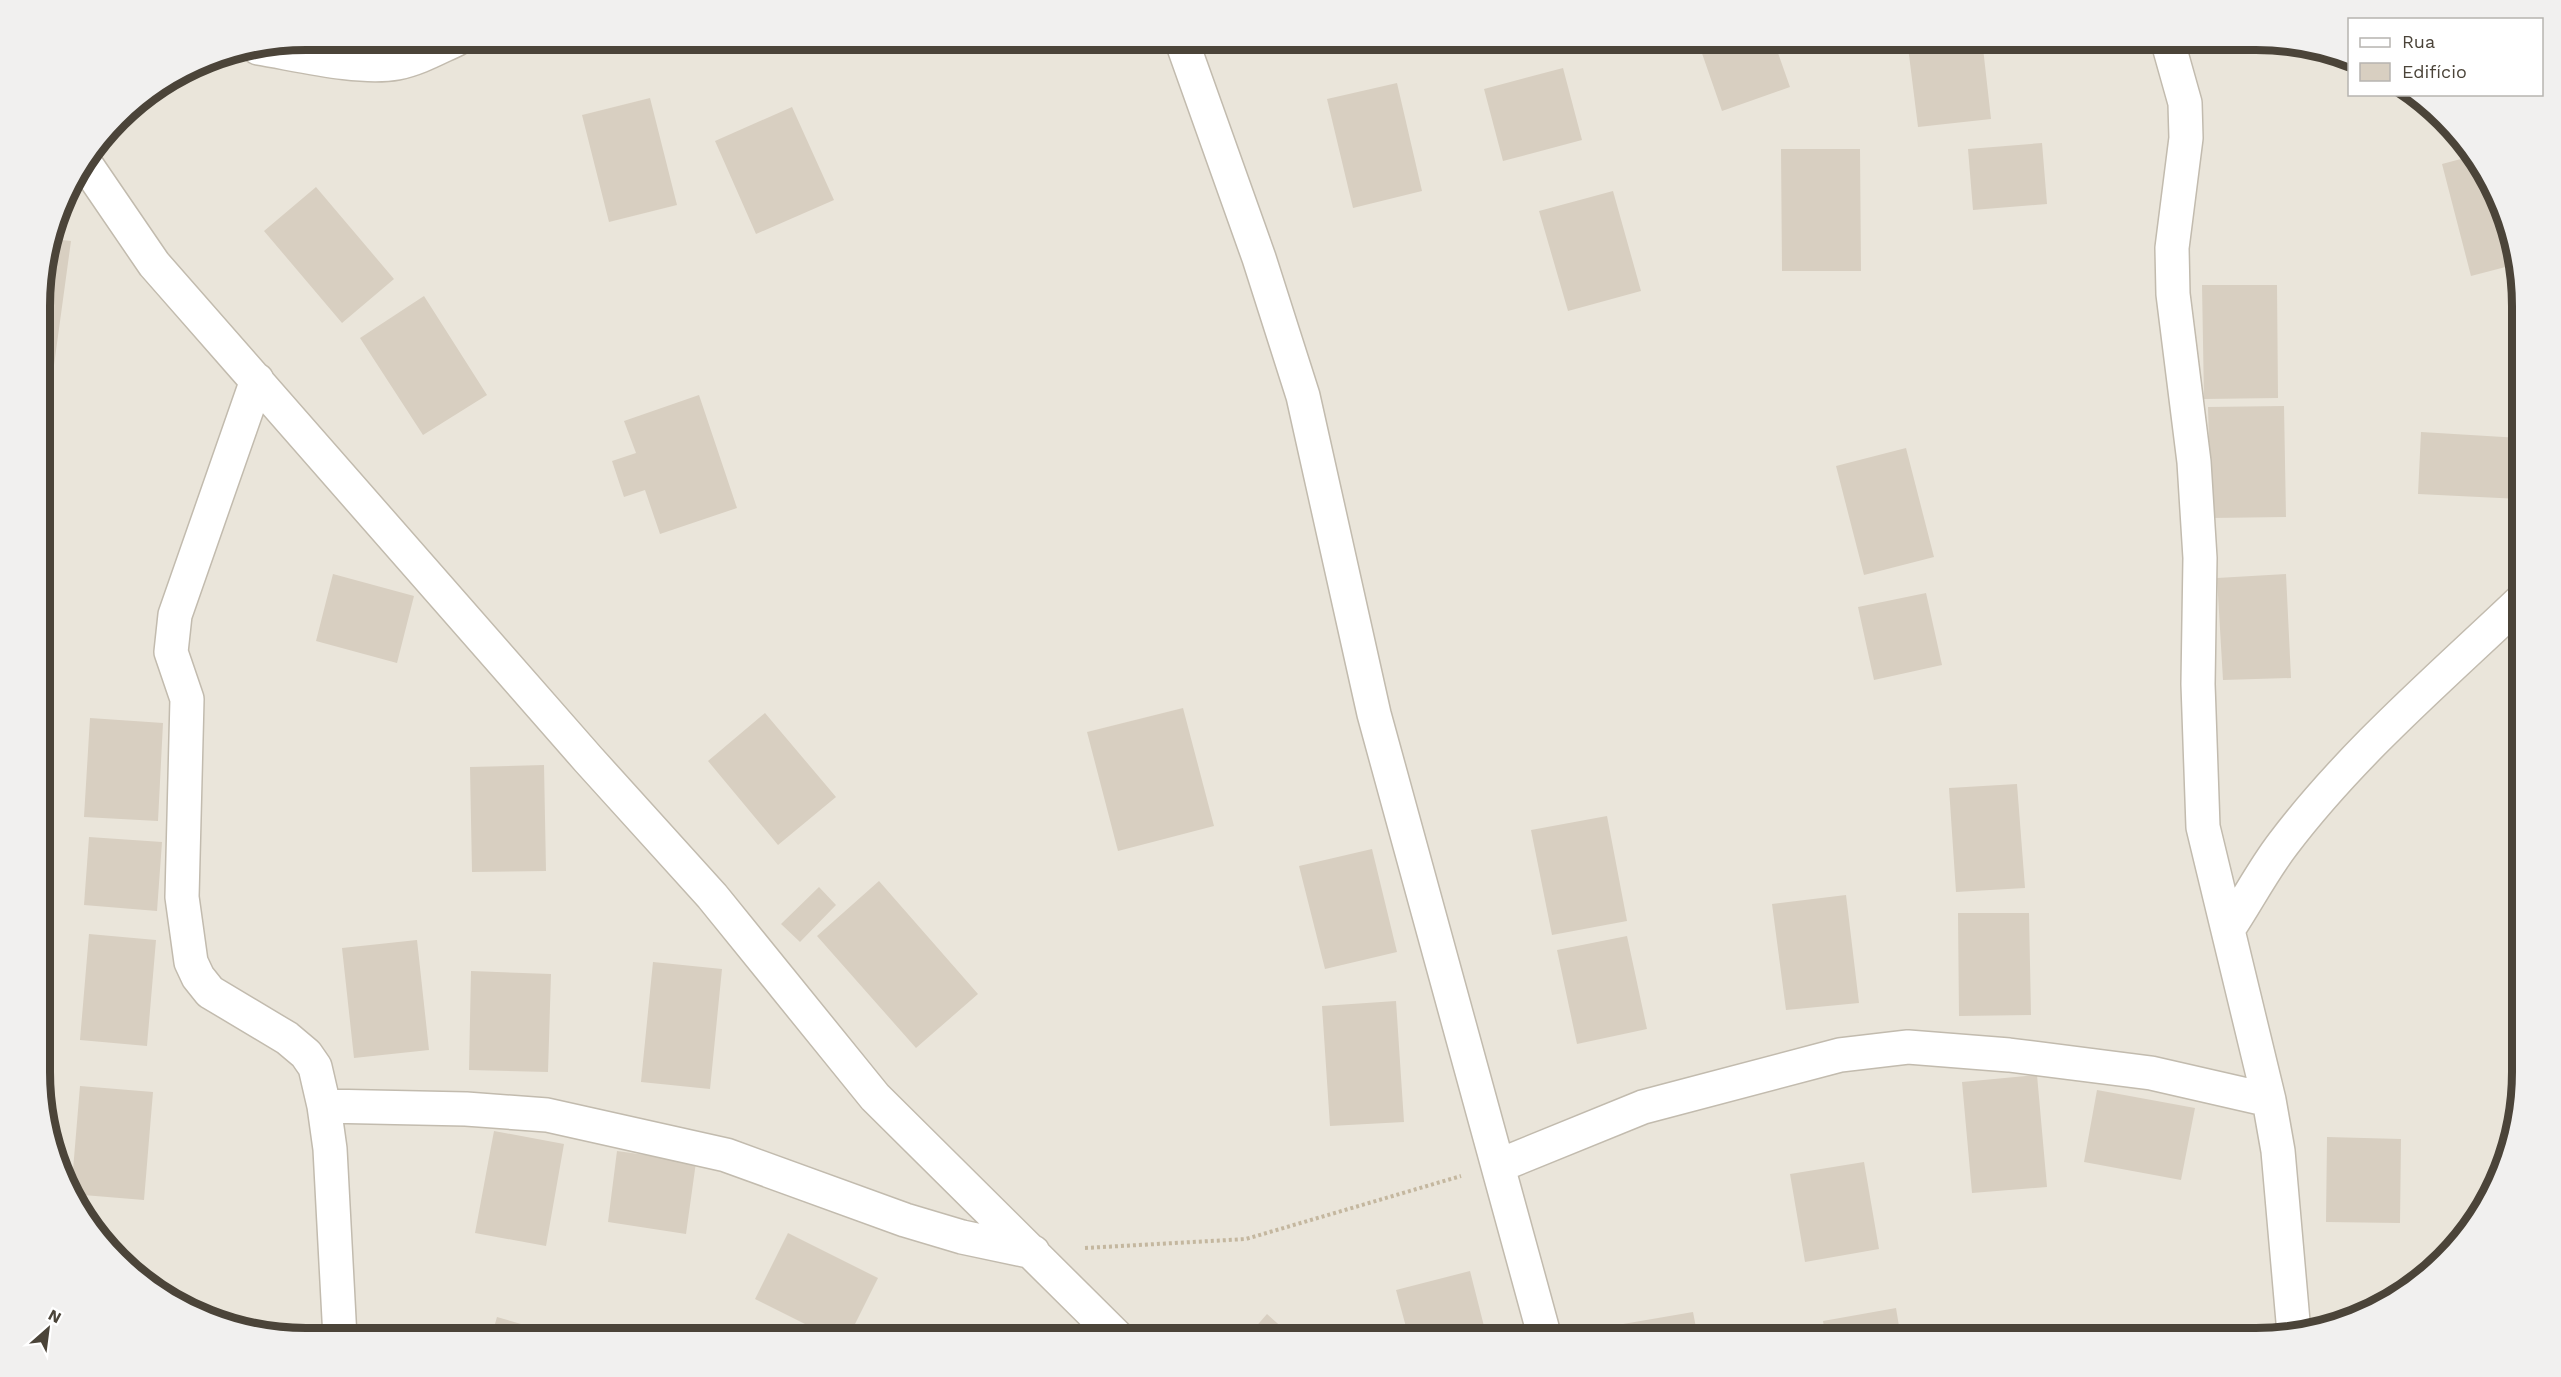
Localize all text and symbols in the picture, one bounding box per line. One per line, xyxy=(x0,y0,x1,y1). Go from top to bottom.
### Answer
legend xyxy=(2348,18,2543,96)
text: Rua xyxy=(2402,31,2435,52)
text: Edifício xyxy=(2402,61,2467,82)
north arrow xyxy=(18,1299,78,1359)
text: N xyxy=(45,1305,65,1327)

